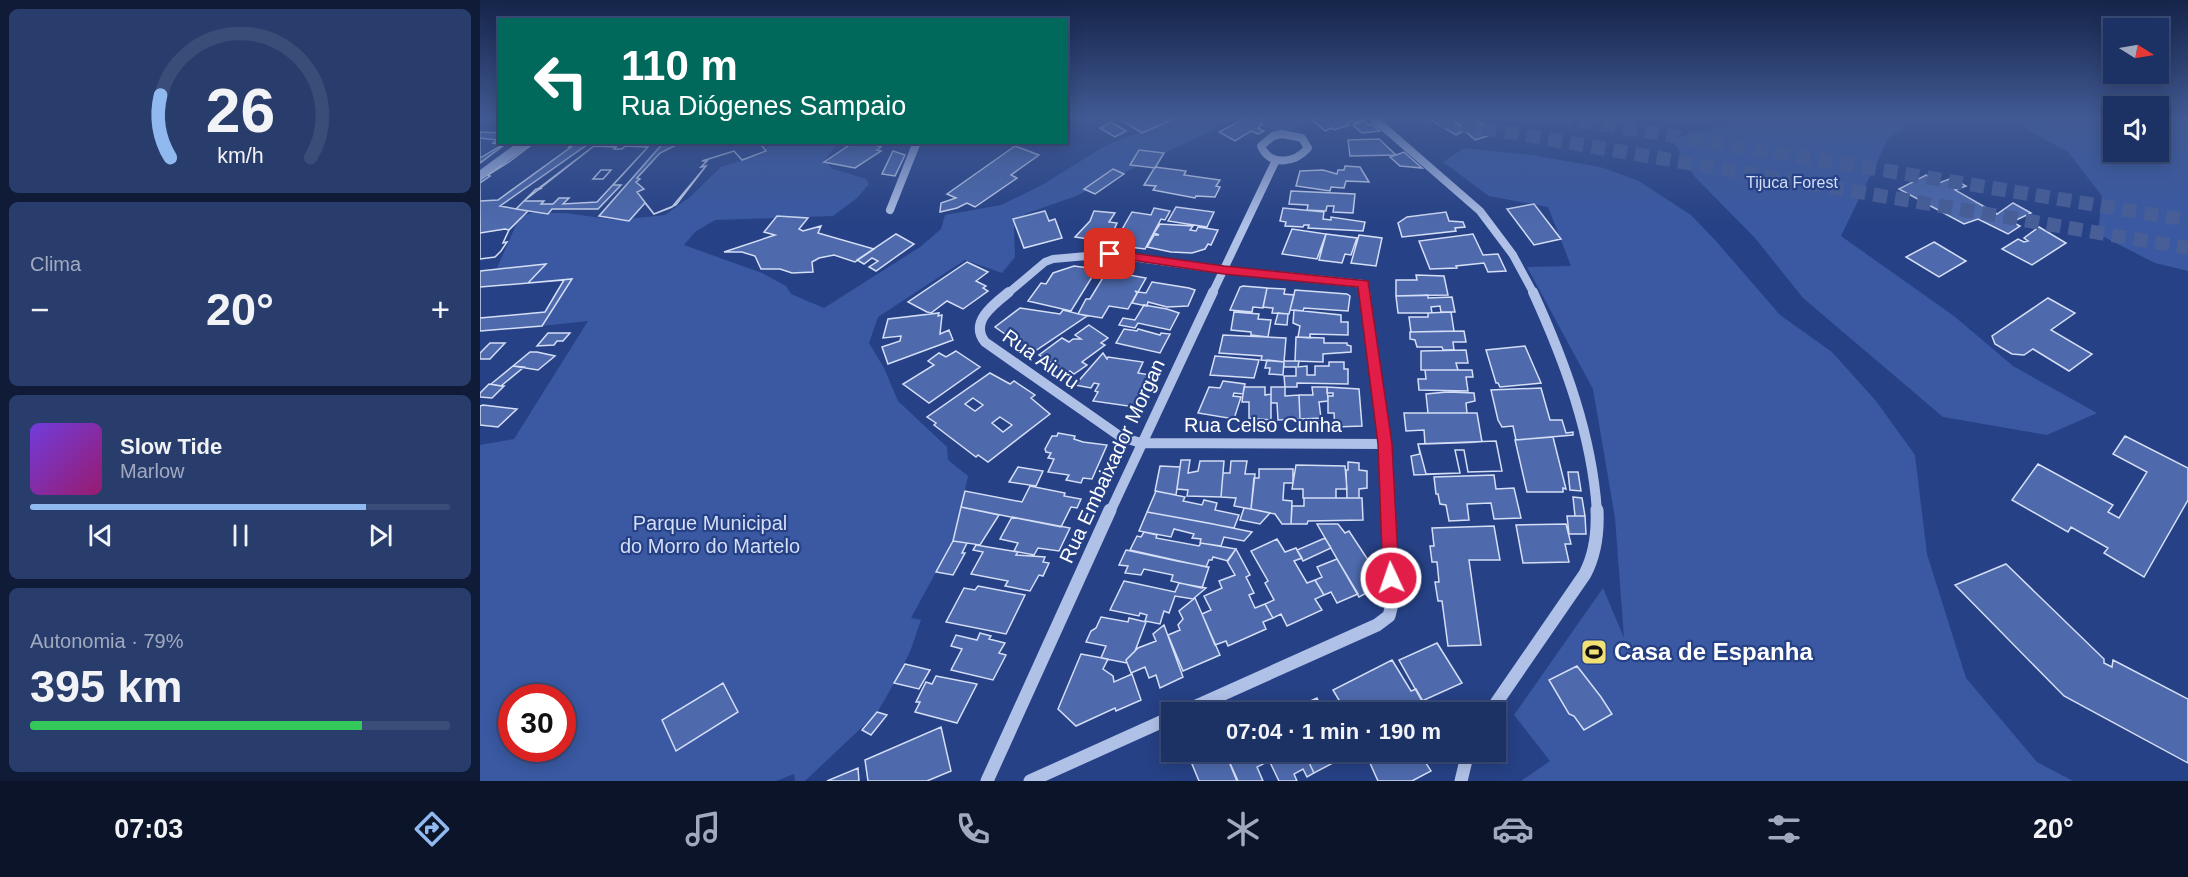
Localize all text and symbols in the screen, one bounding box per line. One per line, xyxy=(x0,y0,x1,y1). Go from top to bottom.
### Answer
north arrow xyxy=(2103,18,2169,84)
map controls xyxy=(2103,18,2169,162)
icon: left xyxy=(522,42,600,120)
text: 110 m xyxy=(621,42,738,89)
text: 26 xyxy=(205,76,275,145)
text: Rua Diógenes Sampaio xyxy=(621,91,906,121)
button: sound xyxy=(2103,96,2169,162)
text: km/h xyxy=(217,144,263,168)
park label: Tijuca Forest xyxy=(1746,174,1838,191)
pin xyxy=(1084,228,1135,279)
icon: arrive xyxy=(1093,237,1126,270)
text: Clima xyxy=(30,253,81,275)
text: 20° xyxy=(206,284,274,335)
text: − xyxy=(30,291,49,328)
text: + xyxy=(431,291,450,328)
street label: Rua Aiuru xyxy=(999,325,1083,393)
street label: Rua Embaixador Morgan xyxy=(1055,356,1169,566)
street label: Rua Celso Cunha xyxy=(1184,414,1343,436)
text: Slow Tide xyxy=(120,434,222,459)
text: Marlow xyxy=(120,460,184,482)
park label: Parque Municipal do Morro do Martelo xyxy=(620,512,800,557)
icon: previous xyxy=(84,519,117,552)
icon: pause xyxy=(224,519,257,552)
icon: next xyxy=(364,519,397,552)
position arrow xyxy=(1359,546,1423,610)
text: Autonomia · 79% xyxy=(30,630,183,652)
sports icon: Casa de Espanha xyxy=(1579,637,1609,667)
place label: Casa de Espanha xyxy=(1614,638,1813,665)
text: 395 km xyxy=(30,661,183,712)
speed limit sign: 30 xyxy=(498,684,576,762)
text: 07:04 · 1 min · 190 m xyxy=(1226,719,1441,744)
icon: directions xyxy=(411,808,453,850)
icon: music xyxy=(682,808,724,850)
icon: phone xyxy=(952,808,994,850)
icon: climate xyxy=(1222,808,1264,850)
icon: car xyxy=(1492,808,1534,850)
icon: filters xyxy=(1763,808,1805,850)
text: 07:03 xyxy=(114,814,183,844)
text: 20° xyxy=(2033,814,2074,844)

